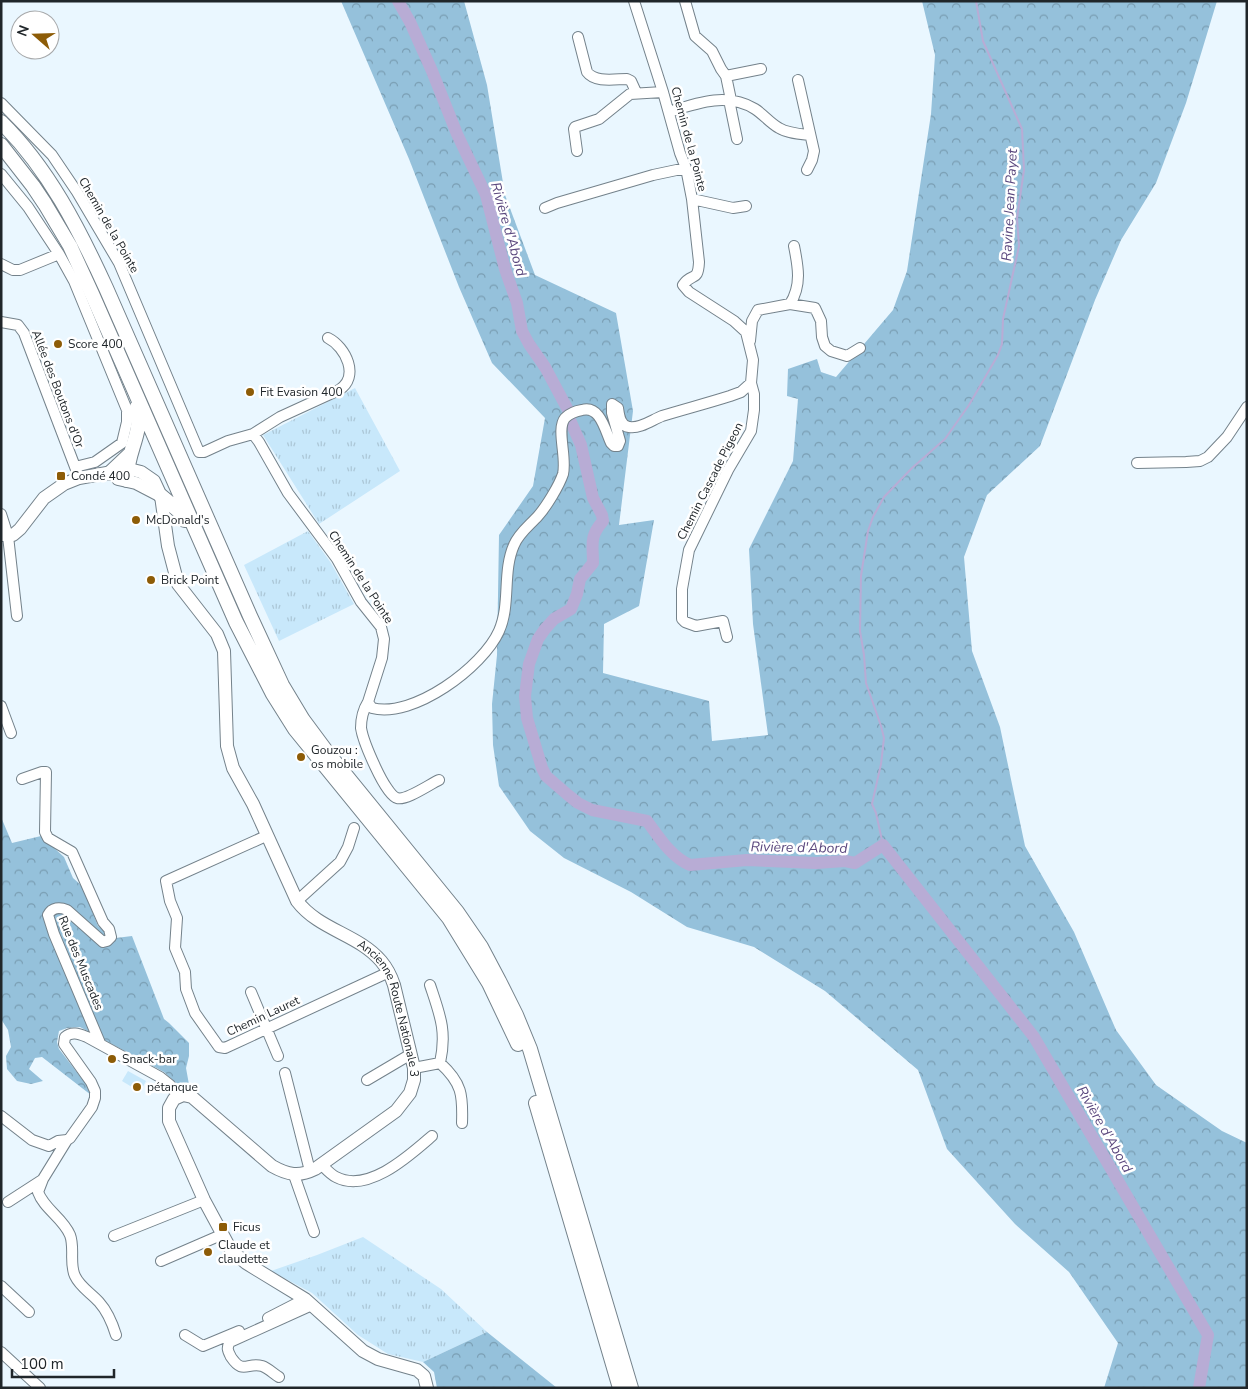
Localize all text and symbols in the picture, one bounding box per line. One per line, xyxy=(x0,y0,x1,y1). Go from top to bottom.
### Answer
north arrow xyxy=(10,10,60,60)
text: N xyxy=(13,23,34,39)
street label: Chemin de la Pointe xyxy=(667,85,711,193)
water label: Ravine Jean Payet xyxy=(997,147,1022,262)
street label: Chemin de la Pointe xyxy=(75,174,143,276)
water label: Rivière d'Abord xyxy=(486,180,531,279)
street label: Allée des Boutons d'Or xyxy=(28,328,88,451)
place label: Score 400 xyxy=(68,336,123,352)
marker: Score 400 xyxy=(52,338,64,350)
place label: Fit Evasion 400 xyxy=(260,384,343,400)
marker: Fit Evasion 400 xyxy=(244,386,256,398)
street label: Chemin Cascade Pigeon xyxy=(673,420,747,542)
place label: Condé 400 xyxy=(71,468,130,484)
marker: Condé 400 xyxy=(55,470,67,482)
place label: McDonald's xyxy=(146,512,210,528)
marker: McDonald's xyxy=(130,514,142,526)
street label: Chemin de la Pointe xyxy=(325,527,397,627)
place label: Brick Point xyxy=(161,572,219,588)
marker: Brick Point xyxy=(145,574,157,586)
place label: Gouzou : os mobile xyxy=(311,742,363,772)
marker: Gouzou : os mobile xyxy=(295,751,307,763)
water label: Rivière d'Abord xyxy=(750,837,848,858)
street label: Rue des Muscades xyxy=(55,914,107,1013)
street label: Ancienne Route Nationale 3 xyxy=(354,936,422,1077)
street label: Chemin Lauret xyxy=(224,992,303,1040)
place label: Snack-bar xyxy=(122,1051,177,1067)
marker: Snack-bar xyxy=(106,1053,118,1065)
place label: pétanque xyxy=(147,1079,198,1095)
marker: pétanque xyxy=(131,1081,143,1093)
water label: Rivière d'Abord xyxy=(1072,1083,1137,1177)
place label: Ficus xyxy=(233,1219,261,1235)
marker: Ficus xyxy=(217,1221,229,1233)
place label: Claude et claudette xyxy=(218,1237,271,1267)
marker: Claude et claudette xyxy=(202,1246,214,1258)
scale bar xyxy=(12,1346,115,1378)
text: 100 m xyxy=(20,1354,64,1374)

